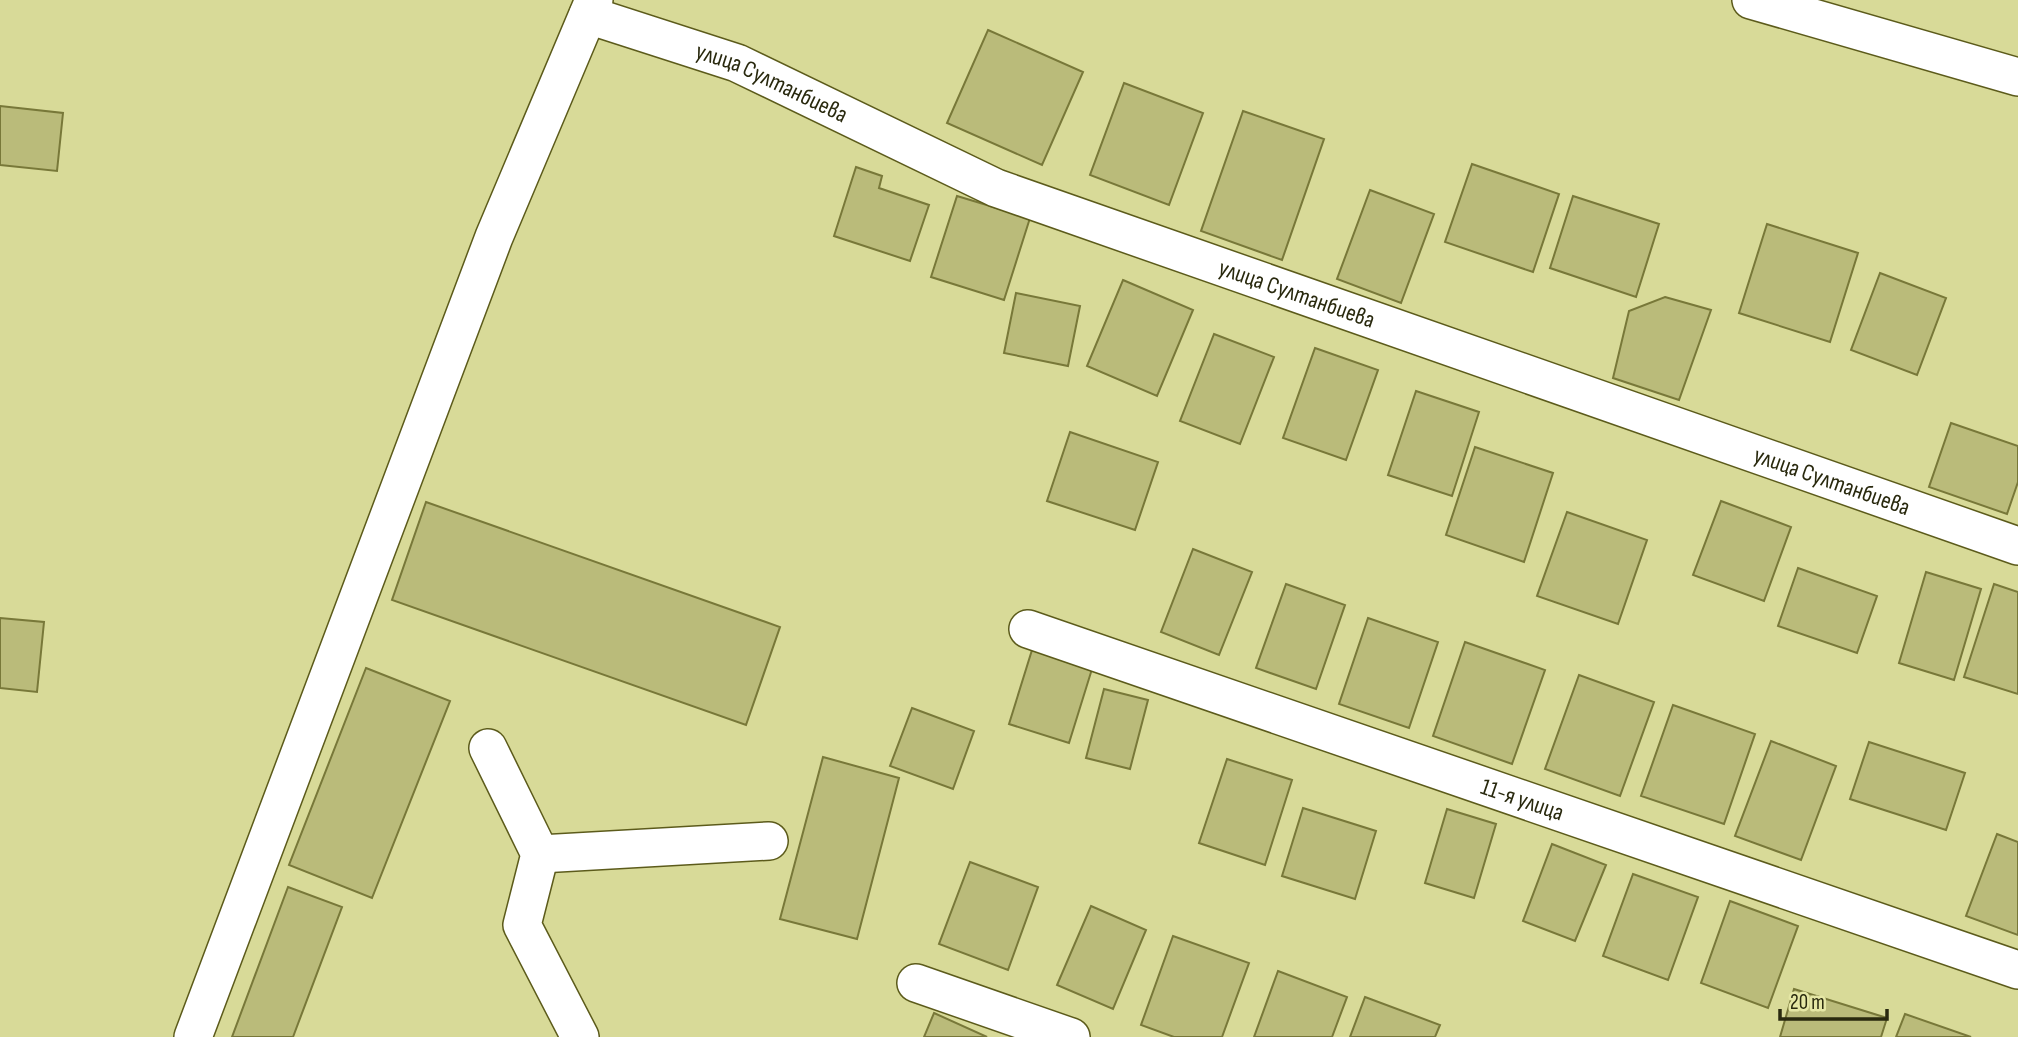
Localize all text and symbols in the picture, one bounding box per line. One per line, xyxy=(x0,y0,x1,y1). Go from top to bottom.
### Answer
street label: улица Султанбиева xyxy=(692,36,852,129)
street label: улица Султанбиева xyxy=(1215,253,1379,334)
street label: улица Султанбиева xyxy=(1750,440,1914,522)
street label: 11-я улица xyxy=(1477,772,1568,827)
scale bar xyxy=(1780,978,1887,1022)
text: 20 m xyxy=(1790,990,1825,1015)

